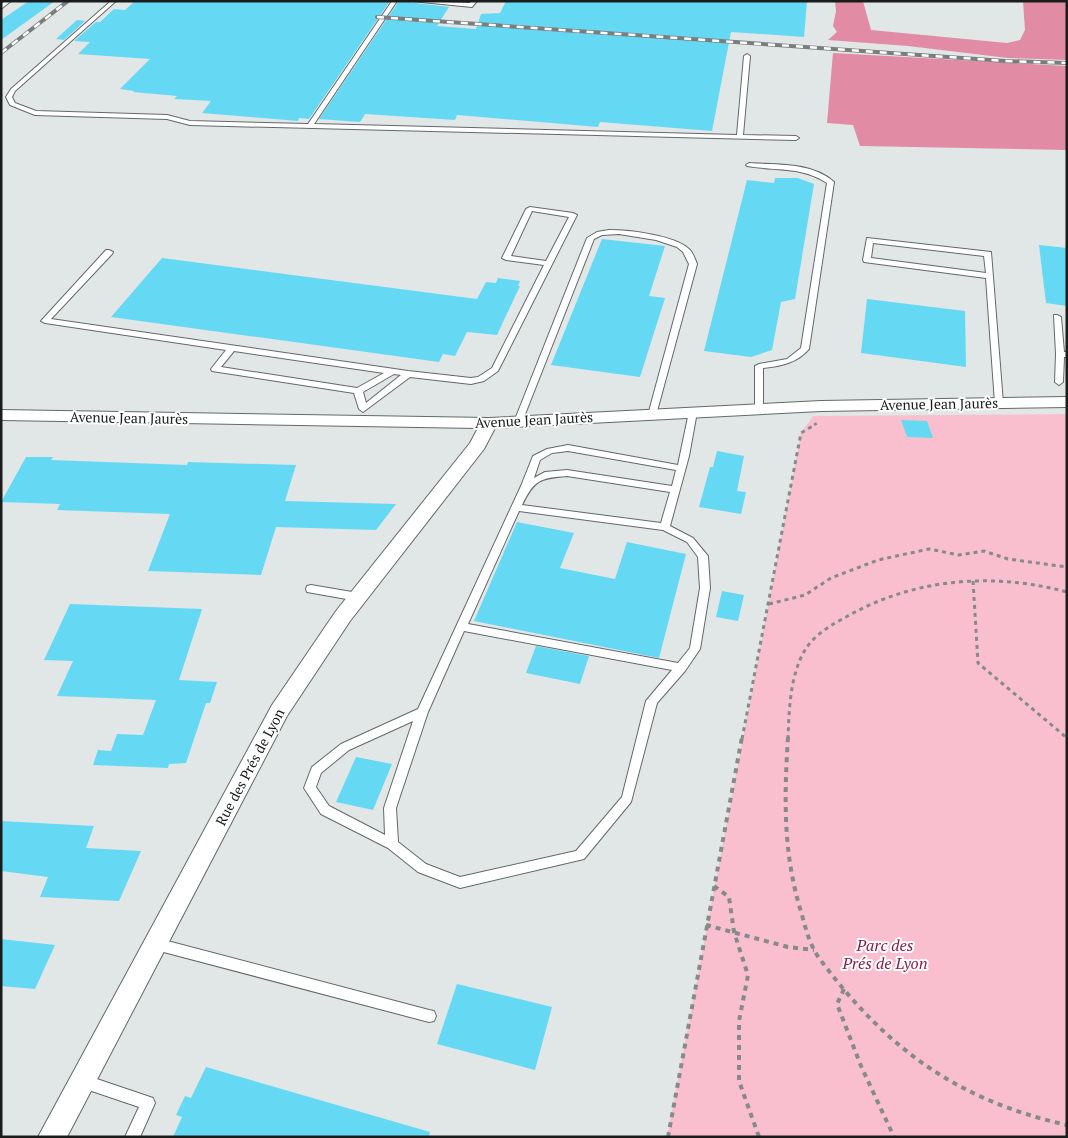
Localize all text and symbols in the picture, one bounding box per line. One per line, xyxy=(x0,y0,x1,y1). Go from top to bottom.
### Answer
street label: Avenue Jean Jaurès xyxy=(880,393,998,414)
street label: Avenue Jean Jaurès xyxy=(70,407,188,428)
street label: Avenue Jean Jaurès xyxy=(474,407,593,432)
street label: Rue des Prés de Lyon xyxy=(211,704,289,829)
park label: Parc des Prés de Lyon xyxy=(841,934,928,974)

